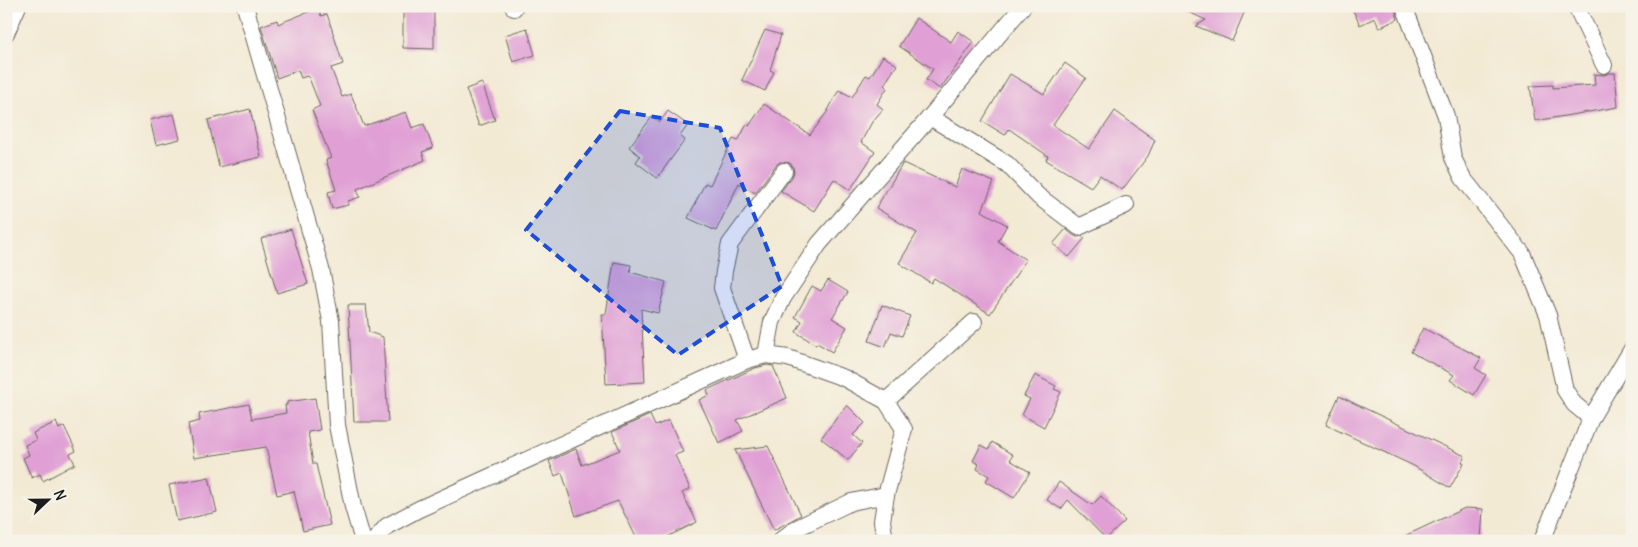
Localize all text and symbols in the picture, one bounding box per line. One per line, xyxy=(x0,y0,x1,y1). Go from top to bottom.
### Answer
north arrow xyxy=(22,474,72,524)
text: N xyxy=(50,487,70,503)

